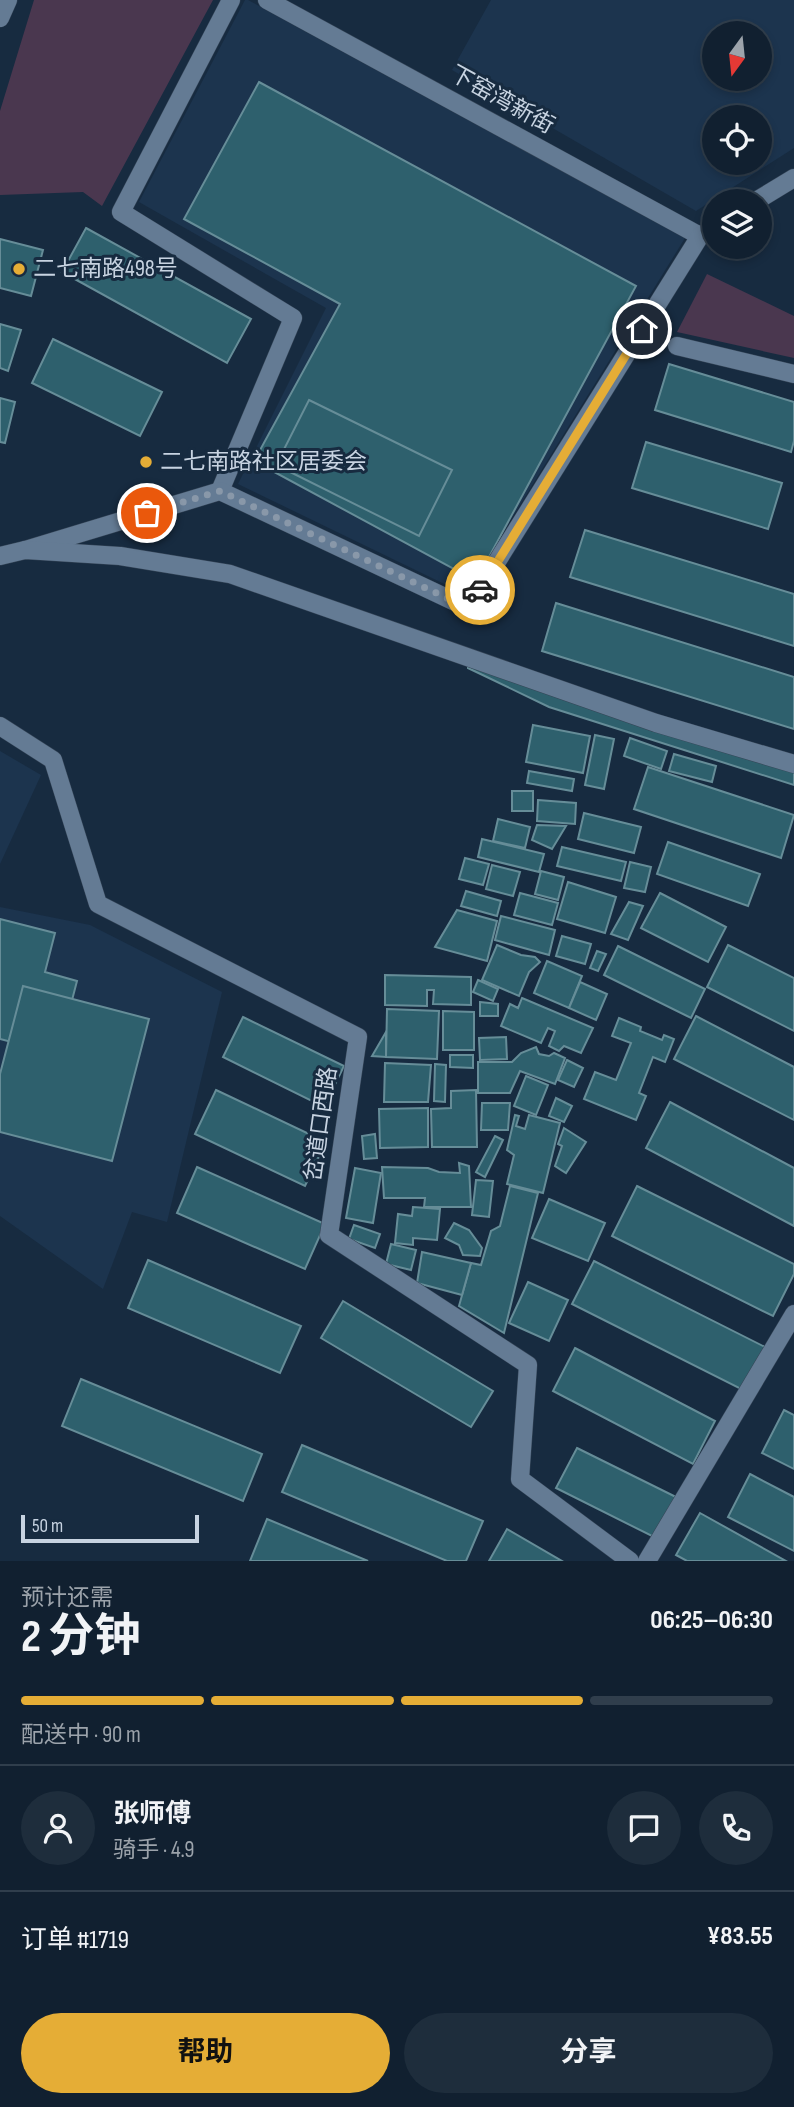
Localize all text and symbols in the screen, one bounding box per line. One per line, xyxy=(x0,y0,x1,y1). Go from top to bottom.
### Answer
north arrow xyxy=(702,21,772,91)
map controls xyxy=(702,21,772,259)
street label: 下窑湾新街 xyxy=(445,60,559,140)
button: locate xyxy=(702,105,772,175)
button: layers xyxy=(702,189,772,259)
place label: 二七南路498号 xyxy=(33,255,178,283)
marker: 二七南路498号 xyxy=(11,261,27,277)
pin xyxy=(612,299,672,359)
icon: home xyxy=(623,310,661,348)
place label: 二七南路社区居委会 xyxy=(160,448,367,476)
marker: 二七南路社区居委会 xyxy=(138,454,154,470)
pin xyxy=(117,483,177,543)
icon: bag xyxy=(128,494,166,532)
courier xyxy=(445,555,515,625)
icon: car xyxy=(461,571,499,609)
street label: 岔道口西路 xyxy=(299,1065,343,1183)
scale bar xyxy=(21,1512,200,1544)
text: 50 m xyxy=(32,1515,63,1538)
text: 预计还需 xyxy=(21,1584,113,1612)
text: 06:25–06:30 xyxy=(650,1605,773,1636)
text: 2 分钟 xyxy=(21,1610,140,1665)
text: 配送中 · 90 m xyxy=(21,1721,141,1749)
button: person xyxy=(21,1791,95,1865)
button: chat xyxy=(607,1791,681,1865)
button: phone xyxy=(699,1791,773,1865)
text: 张师傅 xyxy=(113,1799,191,1830)
text: 骑手 · 4.9 xyxy=(113,1836,195,1864)
text: ¥83.55 xyxy=(707,1921,773,1952)
text: 订单 #1719 xyxy=(21,1925,129,1956)
button: 帮助 xyxy=(21,2013,390,2093)
button: 分享 xyxy=(404,2013,773,2093)

